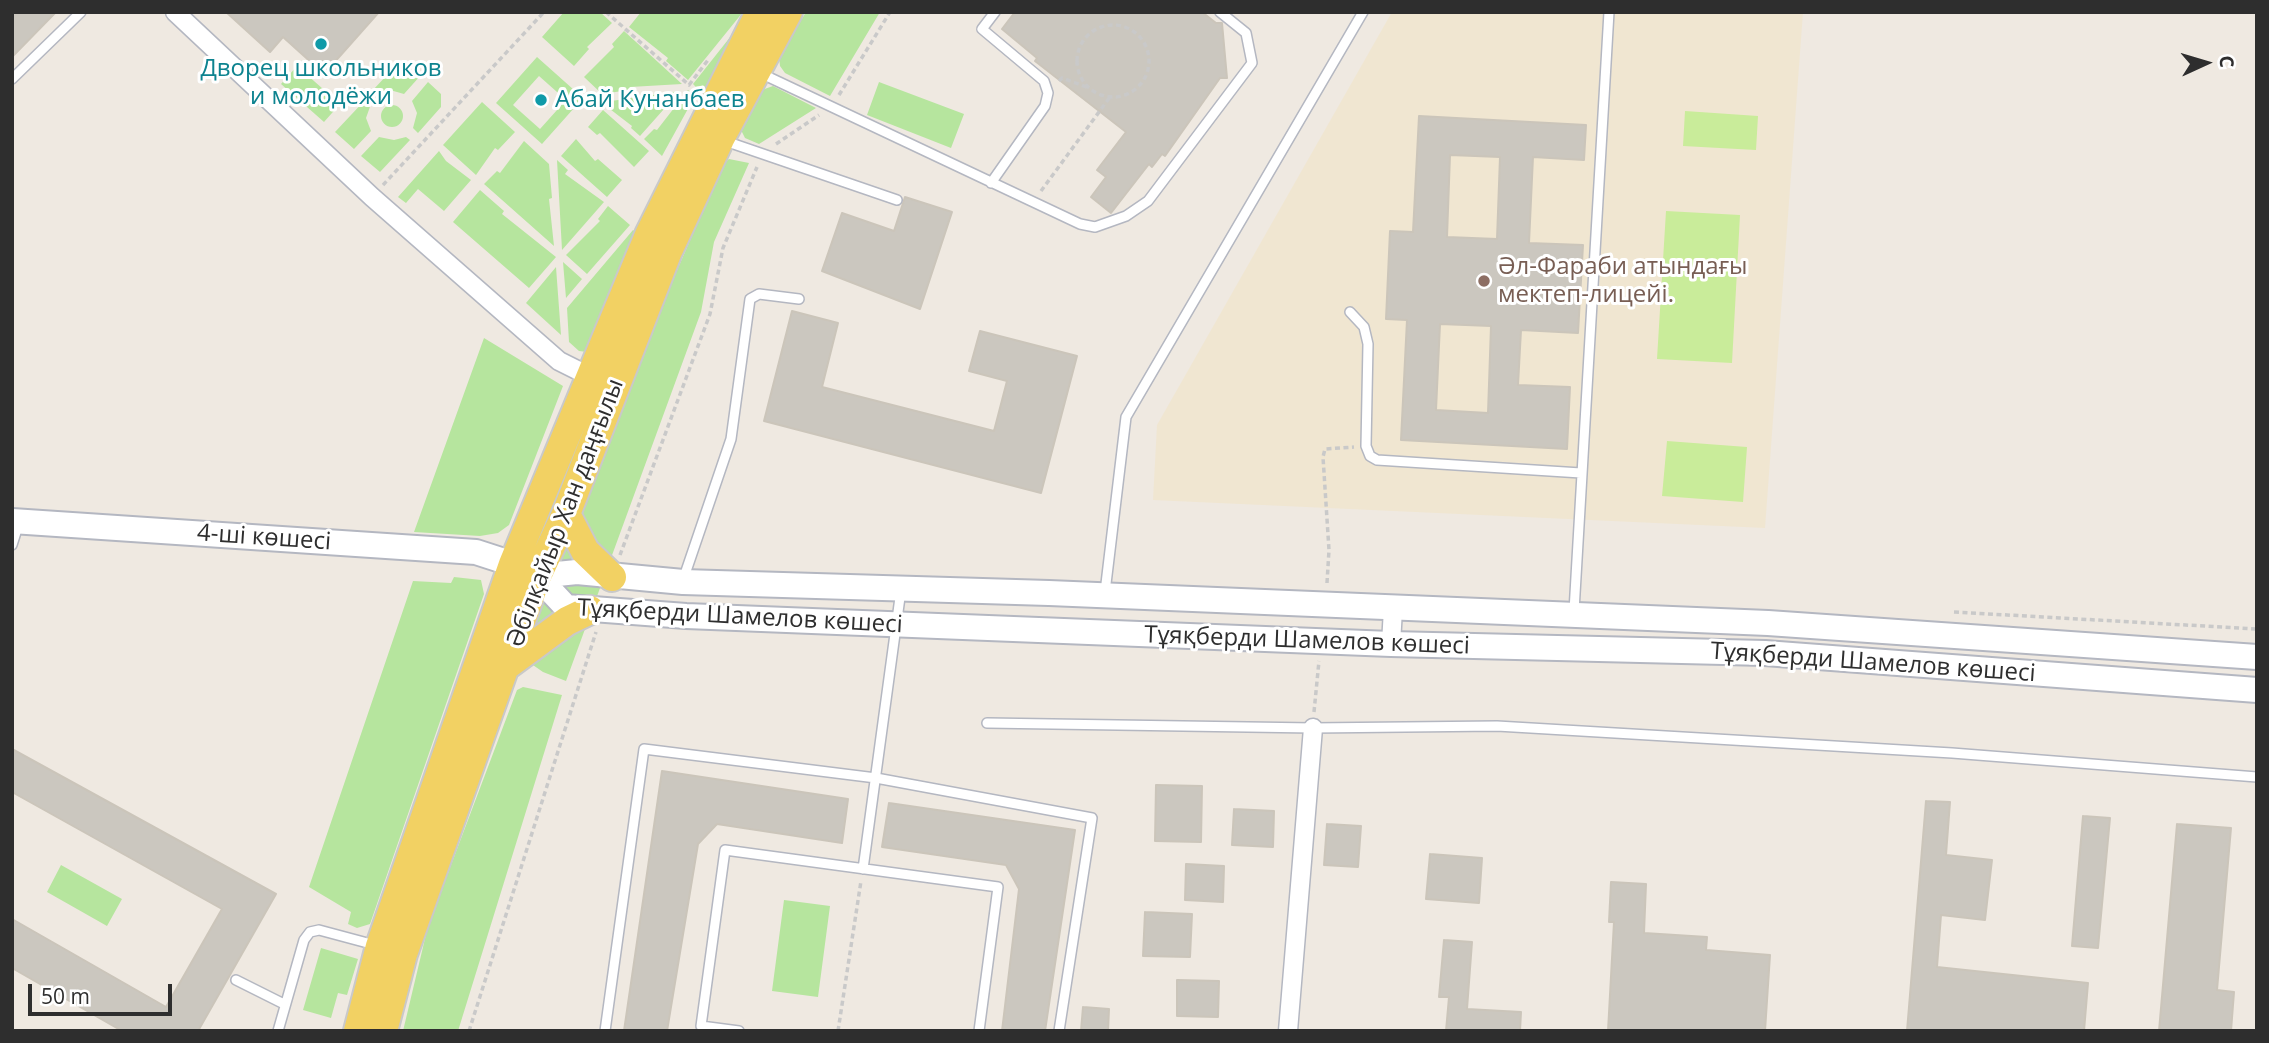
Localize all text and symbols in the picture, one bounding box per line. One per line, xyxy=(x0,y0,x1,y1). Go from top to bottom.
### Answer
north arrow xyxy=(2171,28,2241,98)
marker: Дворец школьников и молодёжи xyxy=(313,36,329,52)
place label: Дворец школьников и молодёжи xyxy=(200,55,442,111)
text: С xyxy=(2214,55,2240,68)
place label: Абай Кунанбаев xyxy=(555,86,745,114)
marker: Абай Кунанбаев xyxy=(533,92,549,108)
place label: Әл-Фараби атындағы мектеп-лицейі. xyxy=(1498,253,1747,309)
marker: Әл-Фараби атындағы мектеп-лицейі. xyxy=(1476,273,1492,289)
street label: Әбілқайыр Хан даңғылы xyxy=(501,375,631,651)
street label: 4-ші көшесі xyxy=(196,519,332,557)
street label: Тұяқберди Шамелов көшесі xyxy=(577,594,903,640)
street label: Тұяқберди Шамелов көшесі xyxy=(1144,621,1470,661)
street label: Тұяқберди Шамелов көшесі xyxy=(1709,637,2037,689)
scale bar xyxy=(32,970,175,1014)
text: 50 m xyxy=(41,982,90,1010)

